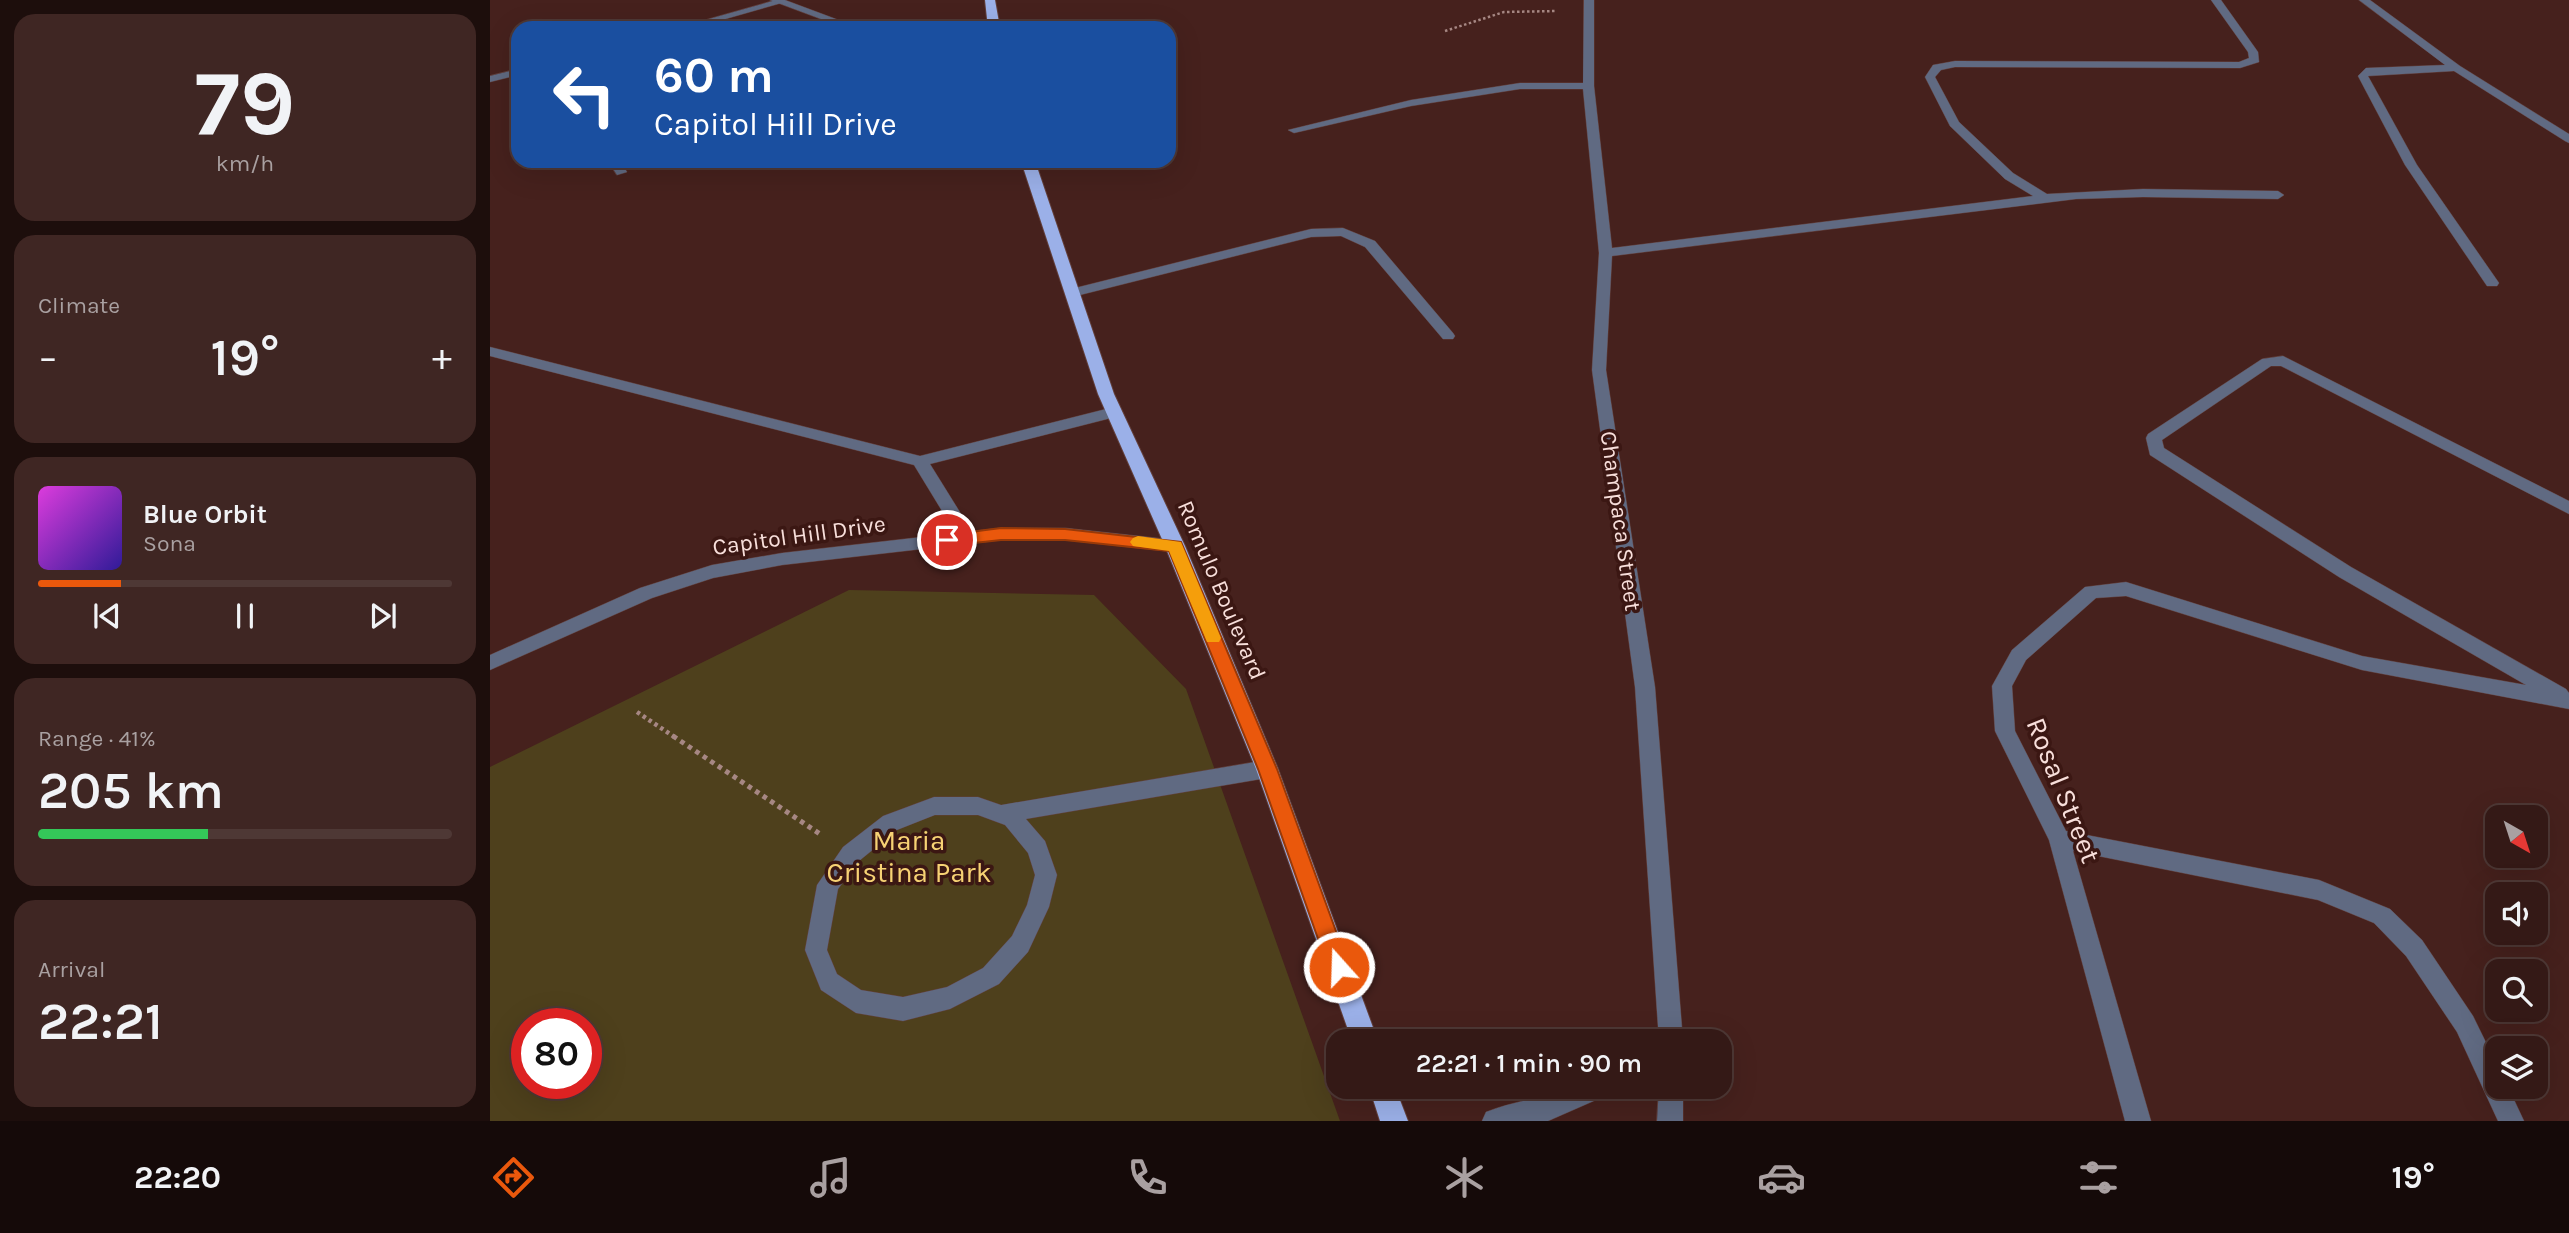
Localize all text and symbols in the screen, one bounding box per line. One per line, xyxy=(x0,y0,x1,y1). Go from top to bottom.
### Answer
text: 60 m xyxy=(654,47,774,104)
icon: left xyxy=(539,49,630,140)
text: 79 xyxy=(195,51,295,157)
text: Capitol Hill Drive xyxy=(654,106,897,143)
text: km/h xyxy=(216,150,274,177)
text: Climate xyxy=(38,292,120,319)
text: 19° xyxy=(211,327,279,388)
text: − xyxy=(38,335,58,380)
text: + xyxy=(432,335,452,380)
street label: Champaca Street xyxy=(1595,429,1647,613)
street label: Romulo Boulevard xyxy=(1172,497,1271,684)
text: Blue Orbit xyxy=(143,499,267,530)
street label: Capitol Hill Drive xyxy=(711,510,887,561)
pin xyxy=(917,510,977,570)
icon: arrive xyxy=(928,521,966,559)
text: Sona xyxy=(143,530,196,557)
icon: previous xyxy=(88,597,126,635)
icon: pause xyxy=(226,597,264,635)
icon: next xyxy=(364,597,402,635)
street label: Rosal Street xyxy=(2019,713,2108,868)
text: Range · 41% xyxy=(38,725,156,752)
text: 205 km xyxy=(38,760,224,821)
north arrow xyxy=(2485,805,2548,868)
map controls xyxy=(2485,805,2548,1099)
park label: Maria Cristina Park xyxy=(827,824,992,889)
button: sound xyxy=(2485,882,2548,945)
position arrow xyxy=(1302,930,1376,1004)
text: Arrival xyxy=(38,956,105,983)
button: search xyxy=(2485,959,2548,1022)
text: 22:21 xyxy=(38,991,163,1052)
speed limit sign: 80 xyxy=(511,1008,602,1099)
button: layers xyxy=(2485,1036,2548,1099)
text: 22:21 · 1 min · 90 m xyxy=(1416,1048,1642,1079)
icon: directions xyxy=(489,1153,538,1202)
icon: music xyxy=(806,1153,855,1202)
icon: phone xyxy=(1123,1153,1172,1202)
icon: climate xyxy=(1440,1153,1489,1202)
icon: car xyxy=(1757,1153,1806,1202)
icon: filters xyxy=(2074,1153,2123,1202)
text: 22:20 xyxy=(134,1159,221,1196)
text: 19° xyxy=(2392,1159,2435,1196)

